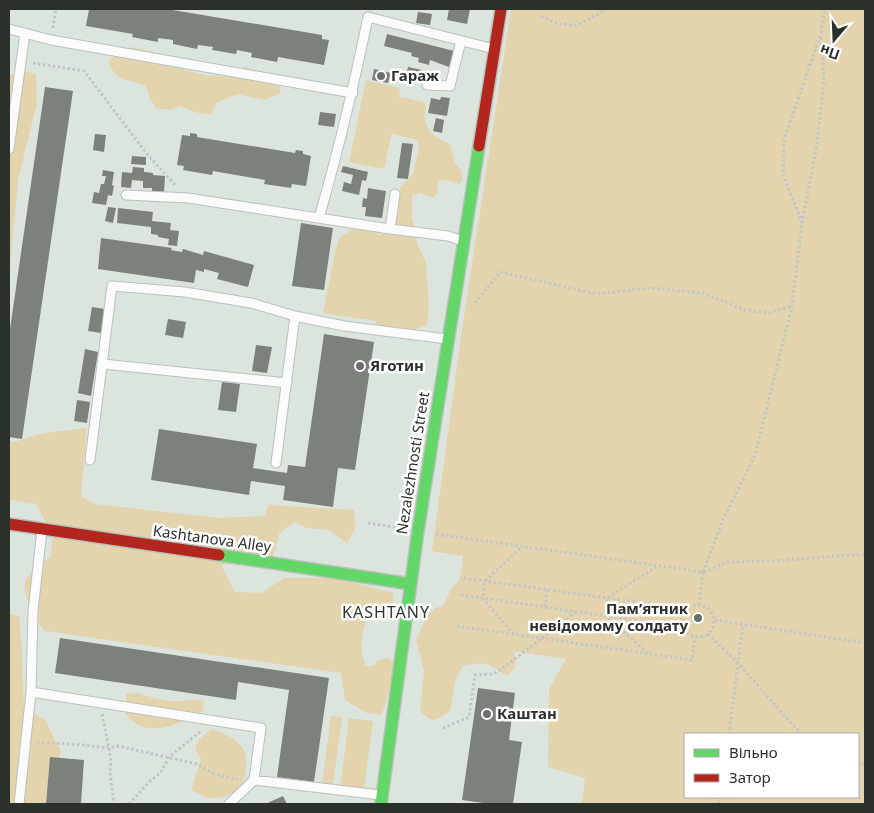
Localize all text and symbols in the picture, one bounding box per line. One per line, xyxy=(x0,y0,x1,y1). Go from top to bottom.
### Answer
north arrow xyxy=(809,15,859,65)
text: Пн xyxy=(817,41,842,65)
place label: Гараж xyxy=(391,65,439,85)
marker: Гараж xyxy=(375,70,387,82)
place label: Яготин xyxy=(370,355,424,375)
marker: Яготин xyxy=(354,360,366,372)
street label: Nezalezhnosti Street xyxy=(391,389,433,536)
street label: Kashtanova Alley xyxy=(152,520,273,556)
place label: Пам’ятник невідомому солдату xyxy=(529,598,689,635)
district label: KASHTANY xyxy=(342,601,430,623)
marker: Пам’ятник невідомому солдату xyxy=(692,612,704,624)
place label: Каштан xyxy=(497,703,557,723)
marker: Каштан xyxy=(481,708,493,720)
legend xyxy=(684,733,859,798)
text: Вільно xyxy=(729,742,778,762)
text: Затор xyxy=(729,767,771,787)

